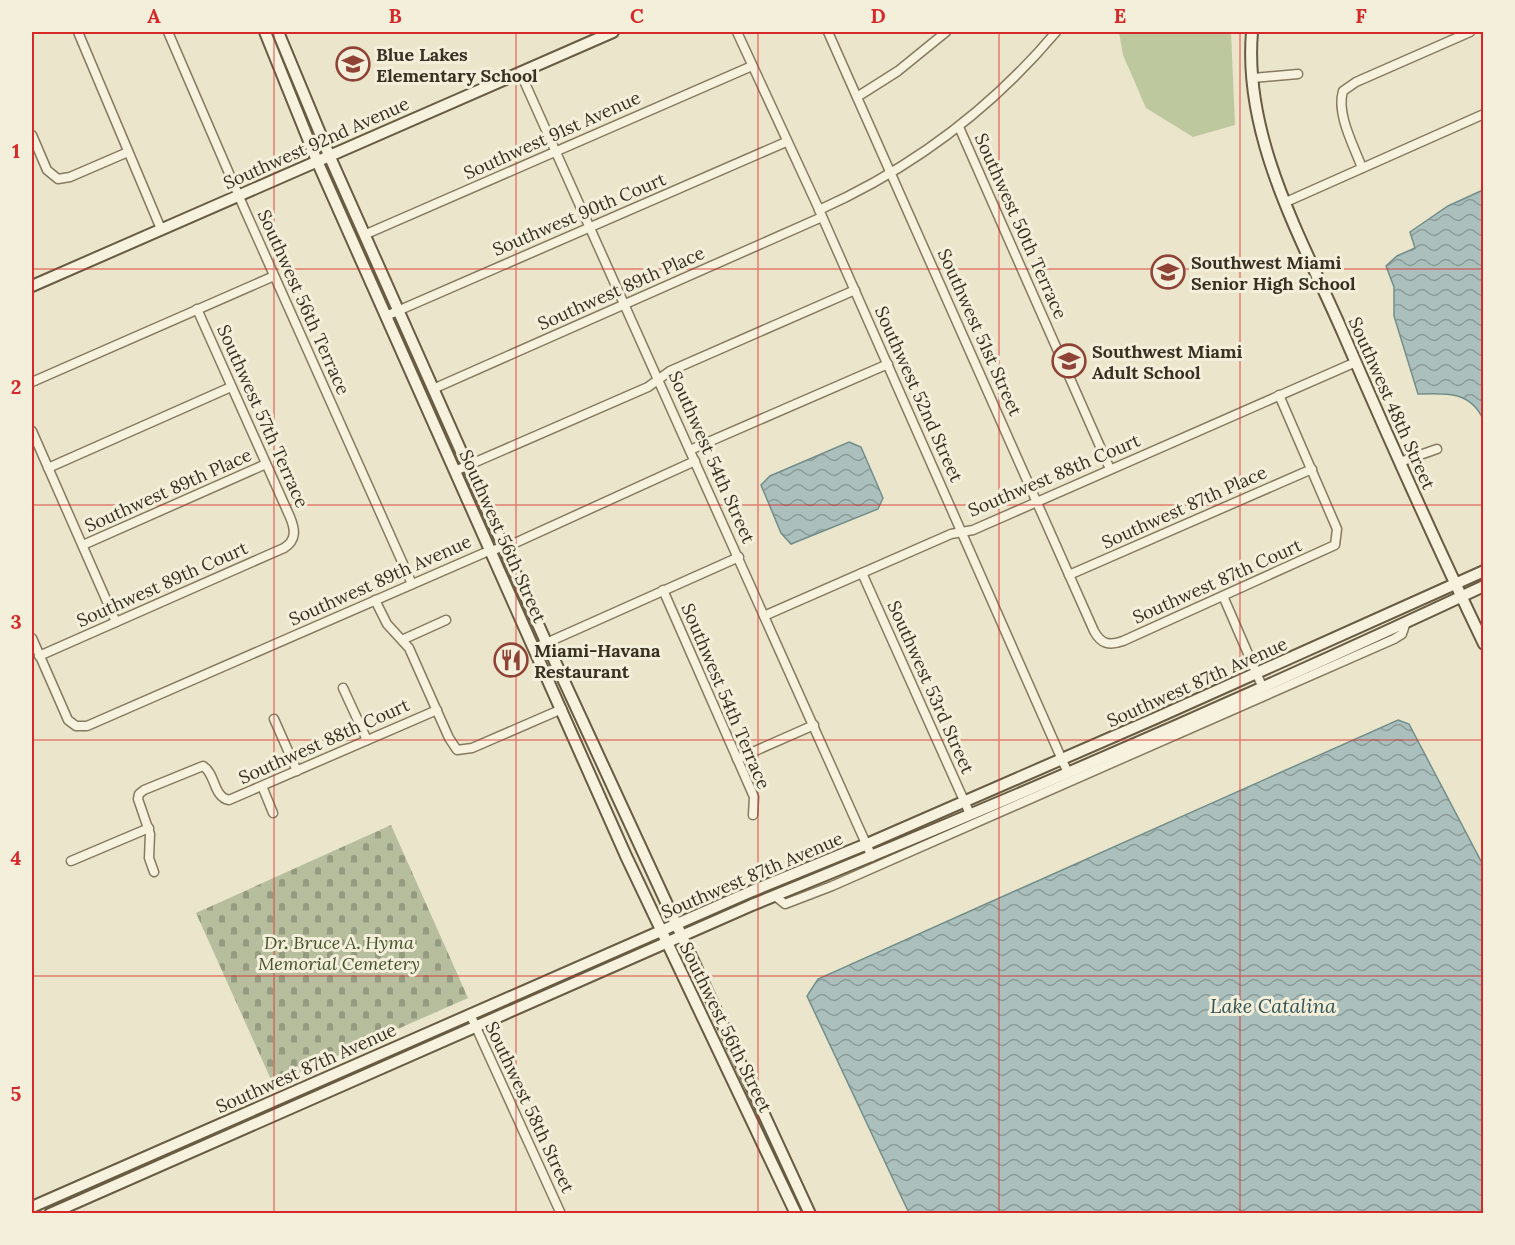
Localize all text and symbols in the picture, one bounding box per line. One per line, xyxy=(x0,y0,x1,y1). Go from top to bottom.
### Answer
text: A xyxy=(147,3,161,28)
text: B xyxy=(388,3,402,28)
text: C xyxy=(630,3,644,28)
text: D xyxy=(870,3,886,28)
text: E xyxy=(1114,3,1126,28)
text: F xyxy=(1355,3,1367,28)
place label: Blue Lakes Elementary School xyxy=(376,43,538,87)
school or university icon: Blue Lakes Elementary School xyxy=(335,46,371,82)
street label: Southwest 91st Avenue xyxy=(460,86,644,184)
street label: Southwest 92nd Avenue xyxy=(220,92,413,194)
street label: Southwest 50th Terrace xyxy=(970,130,1072,323)
text: 1 xyxy=(12,138,20,163)
street label: Southwest 90th Court xyxy=(489,167,669,261)
street label: Southwest 56th Terrace xyxy=(253,206,355,398)
street label: Southwest 89th Place xyxy=(534,241,708,335)
street label: Southwest 51st Street xyxy=(933,245,1027,419)
place label: Southwest Miami Senior High School xyxy=(1191,251,1356,295)
school or university icon: Southwest Miami Senior High School xyxy=(1150,254,1186,290)
street label: Southwest 52nd Street xyxy=(870,303,968,486)
street label: Southwest 48th Street xyxy=(1344,313,1440,493)
street label: Southwest 57th Terrace xyxy=(212,321,314,511)
place label: Southwest Miami Adult School xyxy=(1092,340,1243,384)
school or university icon: Southwest Miami Adult School xyxy=(1051,343,1087,379)
street label: Southwest 54th Street xyxy=(664,367,760,547)
text: 2 xyxy=(11,374,21,399)
street label: Southwest 88th Court xyxy=(965,428,1143,522)
street label: Southwest 89th Place xyxy=(81,443,255,537)
street label: Southwest 56th Street xyxy=(454,446,552,626)
street label: Southwest 87th Place xyxy=(1098,460,1270,554)
street label: Southwest 89th Avenue xyxy=(285,529,475,631)
street label: Southwest 87th Court xyxy=(1129,533,1305,629)
street label: Southwest 89th Court xyxy=(73,536,251,632)
street label: Southwest 53rd Street xyxy=(882,597,980,777)
street label: Southwest 54th Terrace xyxy=(676,600,776,793)
text: 3 xyxy=(10,609,22,634)
street label: Southwest 87th Avenue xyxy=(1103,632,1291,732)
place label: Miami-Havana Restaurant xyxy=(534,639,661,683)
restaurant icon: Miami-Havana Restaurant xyxy=(493,642,529,678)
street label: Southwest 88th Court xyxy=(235,693,413,789)
street label: Southwest 87th Avenue xyxy=(658,826,847,924)
text: 4 xyxy=(11,845,22,870)
park label: Dr. Bruce A. Hyma Memorial Cemetery xyxy=(258,931,420,975)
street label: Southwest 56th Street xyxy=(675,938,777,1116)
water label: Lake Catalina xyxy=(1210,993,1336,1018)
street label: Southwest 87th Avenue xyxy=(212,1018,400,1118)
street label: Southwest 58th Street xyxy=(480,1018,580,1196)
text: 5 xyxy=(11,1081,22,1106)

